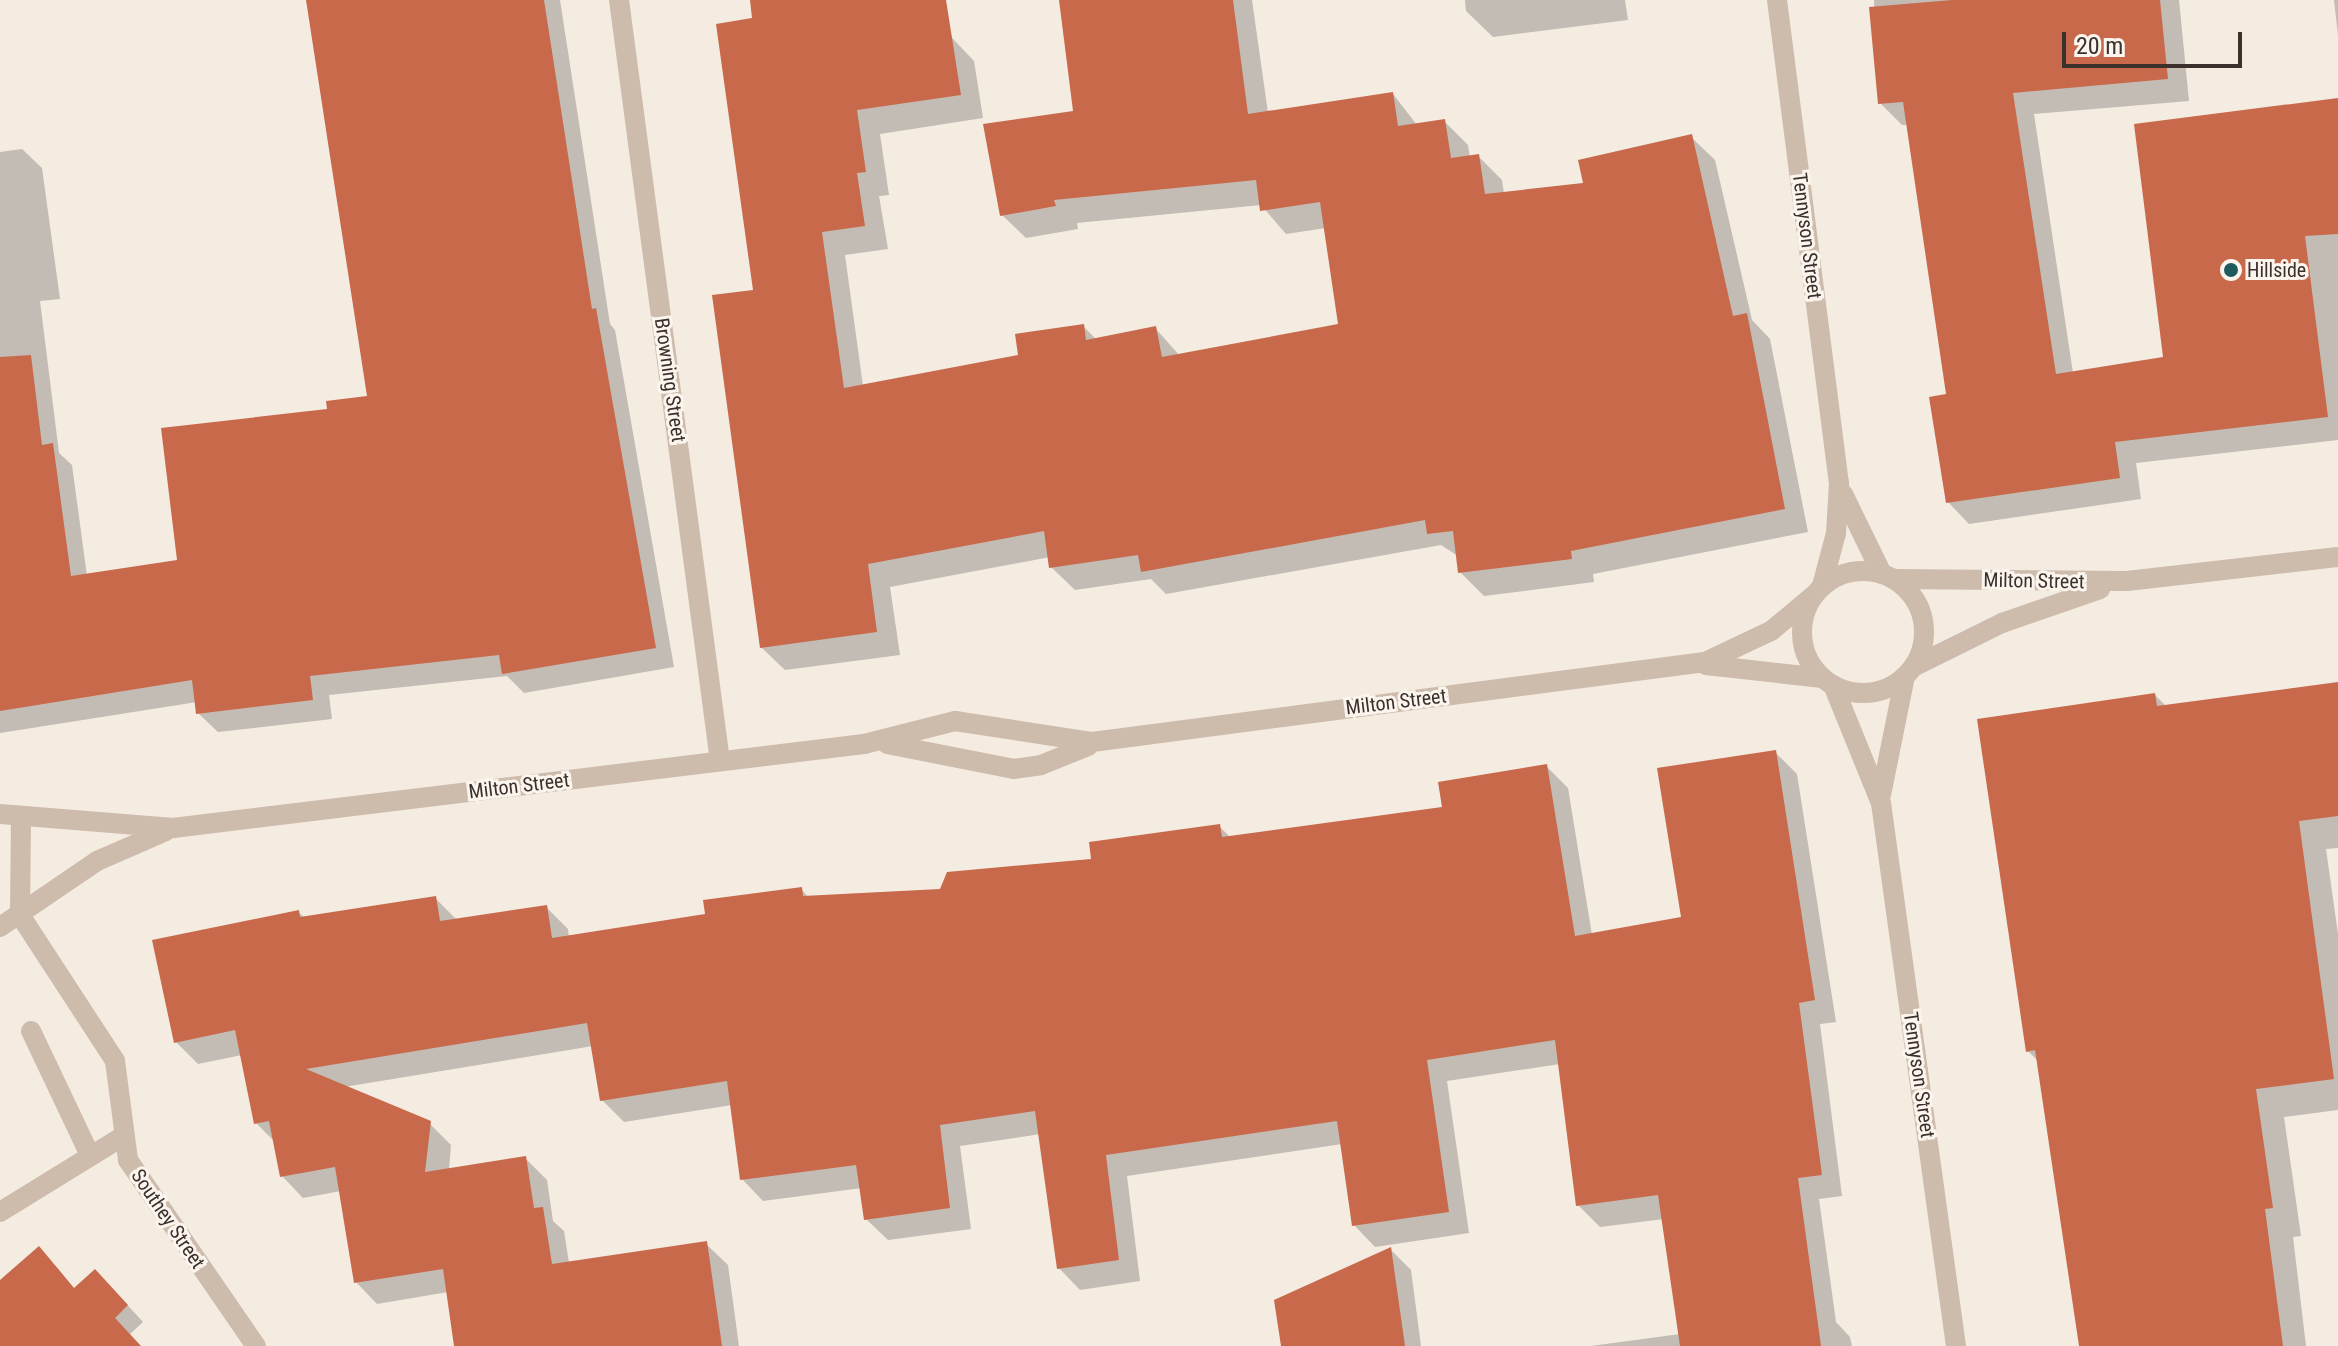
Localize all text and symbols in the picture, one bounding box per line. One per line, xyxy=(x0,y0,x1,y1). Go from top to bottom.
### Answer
scale bar xyxy=(2066,16,2246,66)
text: 20 m xyxy=(2076,32,2123,60)
street label: Tennyson Street xyxy=(1787,172,1827,300)
place label: Hillside xyxy=(2247,258,2306,282)
marker: Hillside xyxy=(2222,261,2240,279)
street label: Browning Street xyxy=(649,316,691,444)
street label: Milton Street xyxy=(1983,568,2085,594)
street label: Milton Street xyxy=(1344,684,1448,720)
street label: Milton Street xyxy=(467,768,571,804)
street label: Tennyson Street xyxy=(1898,1011,1940,1139)
street label: Southey Street xyxy=(126,1165,210,1273)

